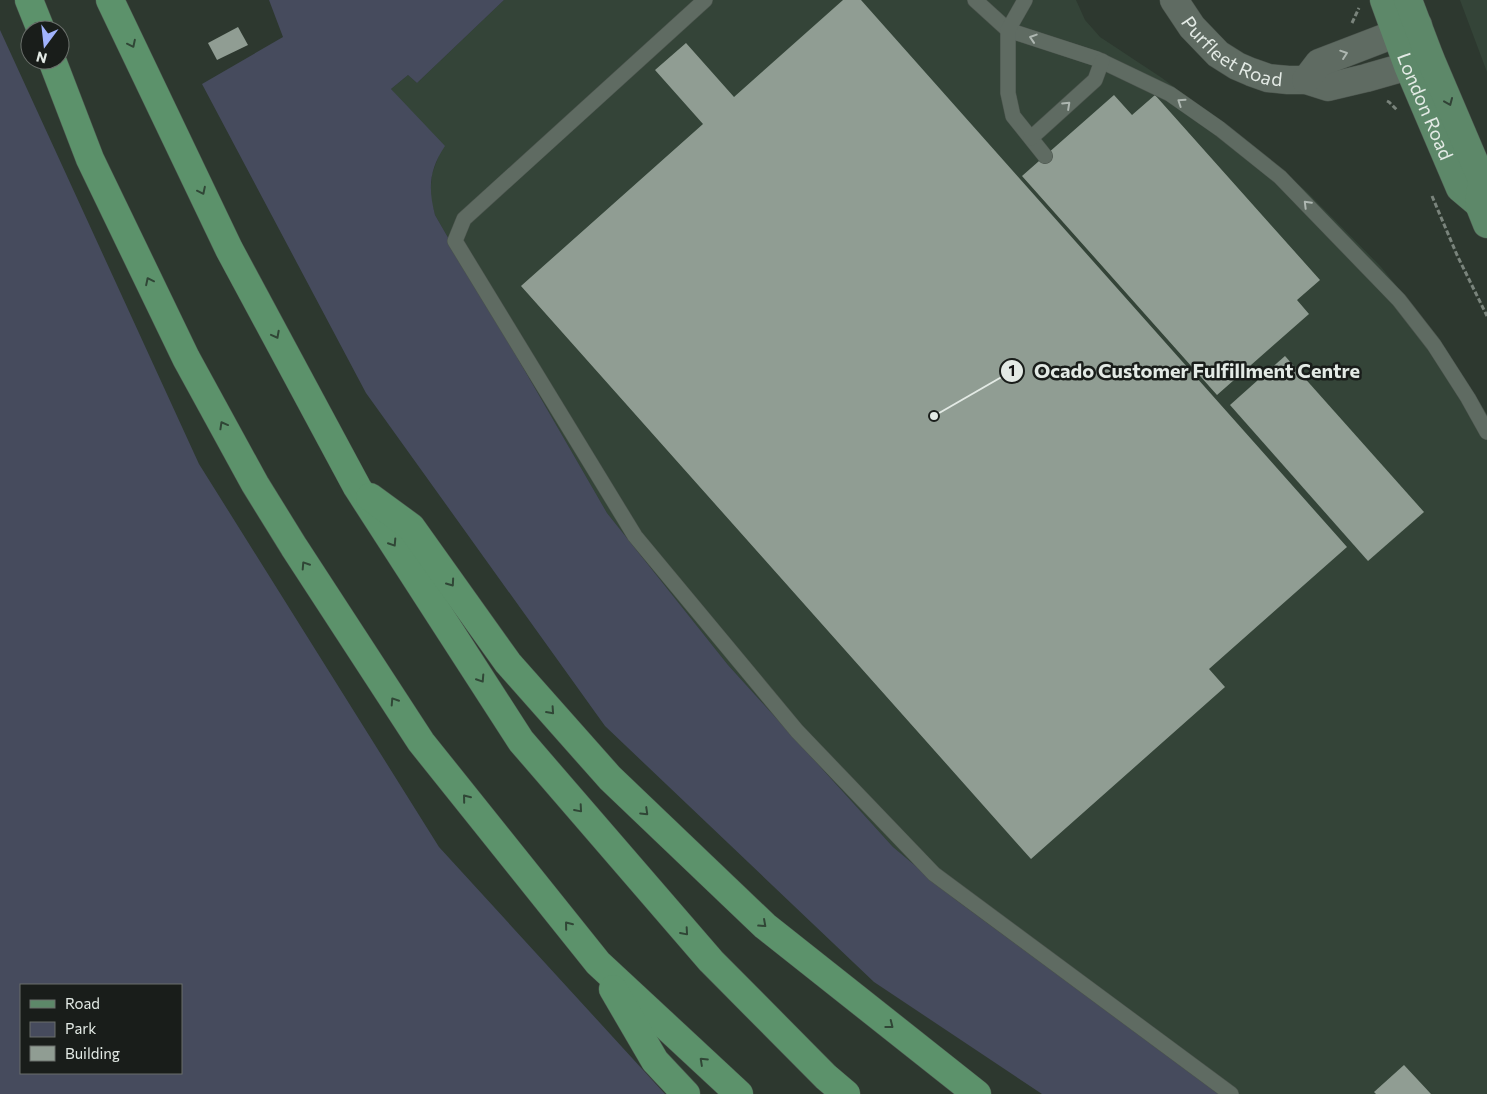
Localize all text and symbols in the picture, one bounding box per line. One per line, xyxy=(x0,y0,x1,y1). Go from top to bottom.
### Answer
street label: Purfleet Road xyxy=(1177,12,1284,90)
north arrow xyxy=(20,20,70,70)
one-way arrow xyxy=(1029,33,1037,43)
one-way arrow xyxy=(125,39,136,48)
text: N xyxy=(34,48,49,68)
one-way arrow xyxy=(1339,49,1348,59)
street label: London Road xyxy=(1393,49,1459,163)
one-way arrow xyxy=(1443,97,1454,106)
one-way arrow xyxy=(1177,99,1187,108)
one-way arrow xyxy=(1061,102,1070,111)
one-way arrow xyxy=(195,186,206,195)
one-way arrow xyxy=(1304,201,1313,210)
one-way arrow xyxy=(144,277,155,286)
one-way arrow xyxy=(270,330,280,339)
callout: Ocado Customer Fulfillment Centre xyxy=(999,354,1370,389)
text: Ocado Customer Fulfillment Centre xyxy=(1034,358,1360,382)
text: 1 xyxy=(1009,361,1015,379)
one-way arrow xyxy=(219,422,229,431)
one-way arrow xyxy=(387,537,396,547)
one-way arrow xyxy=(302,561,312,570)
one-way arrow xyxy=(445,577,454,587)
one-way arrow xyxy=(475,674,484,683)
one-way arrow xyxy=(391,697,401,706)
one-way arrow xyxy=(545,706,554,715)
one-way arrow xyxy=(463,795,472,804)
one-way arrow xyxy=(573,803,582,812)
one-way arrow xyxy=(640,806,649,815)
one-way arrow xyxy=(758,918,767,927)
one-way arrow xyxy=(565,922,573,931)
one-way arrow xyxy=(679,926,688,935)
legend xyxy=(20,984,182,1074)
text: Road xyxy=(65,994,100,1012)
text: Park xyxy=(65,1019,96,1037)
one-way arrow xyxy=(884,1020,893,1028)
text: Building xyxy=(65,1044,120,1062)
one-way arrow xyxy=(700,1058,709,1067)

